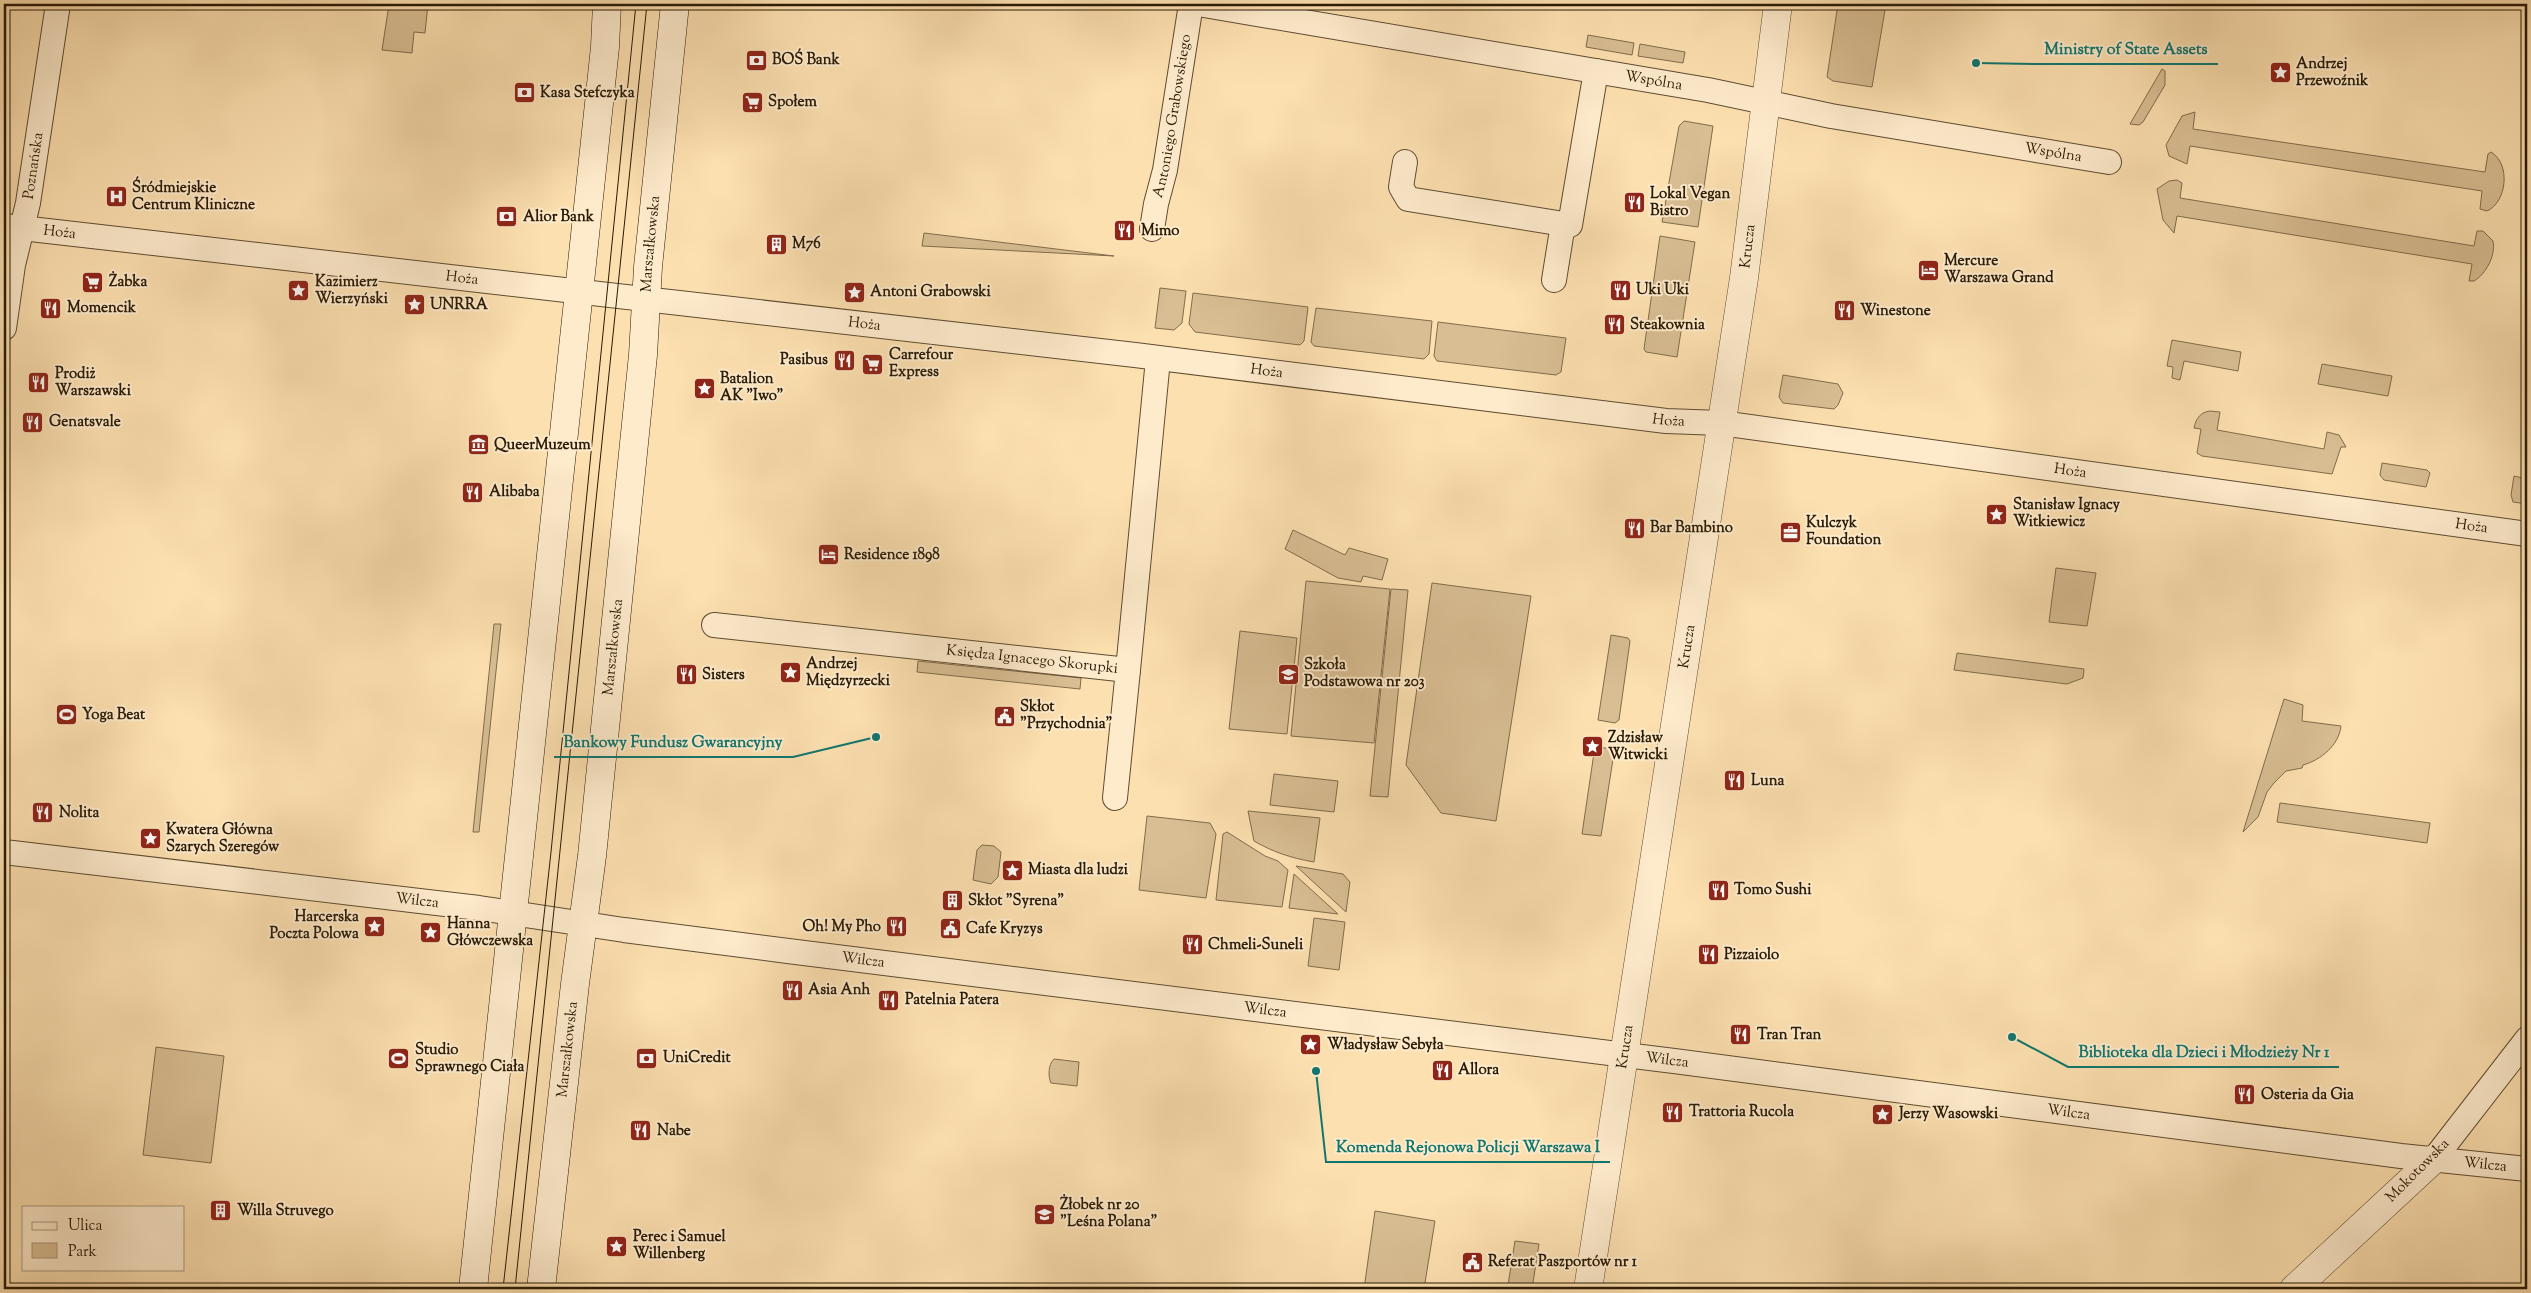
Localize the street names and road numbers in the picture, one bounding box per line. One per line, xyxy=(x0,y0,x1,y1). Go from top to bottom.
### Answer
street label: Antoniego Grabowskiego xyxy=(1148,33,1197,200)
street label: Wspólna xyxy=(1623,66,1684,96)
street label: Poznańska xyxy=(18,131,49,201)
street label: Wspólna xyxy=(2023,138,2084,168)
street label: Marszałkowska xyxy=(636,195,666,293)
street label: Hoża xyxy=(42,220,77,245)
street label: Krucza xyxy=(1735,223,1761,269)
street label: Hoża xyxy=(445,266,480,291)
street label: Hoża xyxy=(847,312,882,336)
street label: Hoża xyxy=(1249,359,1284,384)
street label: Hoża xyxy=(1651,409,1685,432)
street label: Hoża xyxy=(2053,458,2088,484)
street label: Hoża xyxy=(2454,514,2489,539)
street label: Marszałkowska xyxy=(598,598,629,696)
street label: Krucza xyxy=(1673,623,1701,670)
street label: Księdza Ignacego Skorupki xyxy=(945,640,1119,679)
street label: Wilcza xyxy=(394,888,440,914)
street label: Wilcza xyxy=(840,947,886,973)
street label: Wilcza xyxy=(1242,997,1288,1023)
street label: Marszałkowska xyxy=(552,1000,584,1099)
street label: Krucza xyxy=(1612,1023,1639,1070)
street label: Wilcza xyxy=(1644,1047,1690,1073)
street label: Wilcza xyxy=(2046,1099,2092,1126)
street label: Mokotowska xyxy=(2381,1134,2455,1208)
street label: Wilcza xyxy=(2463,1152,2508,1177)

